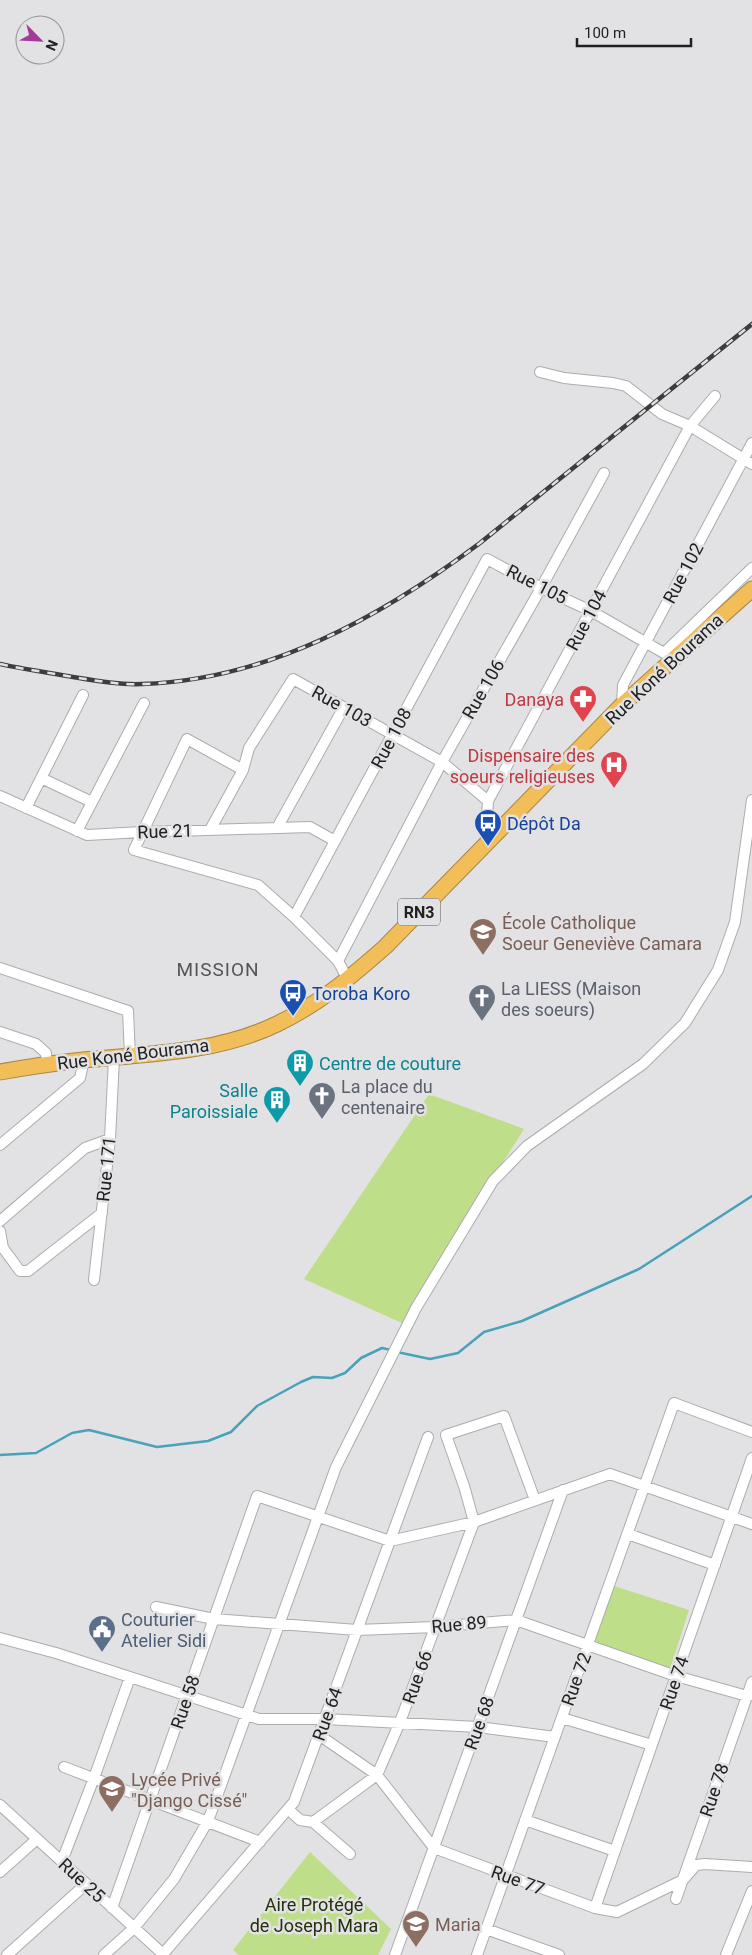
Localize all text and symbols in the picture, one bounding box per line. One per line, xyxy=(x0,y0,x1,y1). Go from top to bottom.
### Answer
north arrow xyxy=(15,15,65,65)
scale bar xyxy=(577,15,691,47)
text: 100 m xyxy=(584,24,626,42)
text: N xyxy=(43,38,61,53)
street label: Rue 102 xyxy=(658,539,708,607)
street label: Rue 105 xyxy=(503,560,571,608)
street label: Rue 104 xyxy=(561,586,611,654)
street label: Rue Koné Bourama xyxy=(601,609,727,729)
street label: Rue 106 xyxy=(458,655,508,723)
street label: Rue 103 xyxy=(308,681,376,731)
pharmacy icon: Danaya xyxy=(568,684,598,723)
place label: Danaya xyxy=(505,689,564,710)
street label: Rue 108 xyxy=(366,704,416,772)
place label: Dispensaire des soeurs religieuses xyxy=(450,745,595,787)
hospital icon: Dispensaire des soeurs religieuses xyxy=(599,750,629,789)
bus stop icon: Dépôt Da xyxy=(473,808,503,847)
place label: Dépôt Da xyxy=(507,813,581,834)
street label: Rue 21 xyxy=(137,820,193,842)
road number: RN3 xyxy=(398,899,440,926)
place label: École Catholique Soeur Geneviève Camara xyxy=(502,912,702,954)
school or university icon: École Catholique Soeur Geneviève Camara xyxy=(468,917,498,956)
district label: MISSION xyxy=(176,958,260,981)
bus stop icon: Toroba Koro xyxy=(278,978,308,1017)
place label: La LIESS (Maison des soeurs) xyxy=(501,978,641,1021)
place label: Toroba Koro xyxy=(312,983,410,1004)
church icon: La LIESS (Maison des soeurs) xyxy=(467,983,497,1022)
street label: Rue Koné Bourama xyxy=(56,1034,210,1074)
building icon: Centre de couture xyxy=(285,1048,315,1087)
place label: Centre de couture xyxy=(319,1053,461,1074)
place label: La place du centenaire xyxy=(341,1076,433,1118)
place label: Salle Paroissiale xyxy=(170,1080,258,1122)
church icon: La place du centenaire xyxy=(307,1081,337,1120)
building icon: Salle Paroissiale xyxy=(262,1085,292,1124)
street label: Rue 171 xyxy=(92,1135,120,1203)
place label: Couturier Atelier Sidi xyxy=(121,1609,206,1651)
street label: Rue 89 xyxy=(431,1611,487,1637)
public building icon: Couturier Atelier Sidi xyxy=(87,1614,117,1653)
street label: Rue 66 xyxy=(398,1647,436,1707)
street label: Rue 72 xyxy=(557,1649,595,1709)
street label: Rue 74 xyxy=(655,1653,693,1713)
street label: Rue 58 xyxy=(166,1672,204,1732)
street label: Rue 64 xyxy=(308,1684,346,1744)
street label: Rue 68 xyxy=(460,1693,498,1753)
street label: Rue 78 xyxy=(695,1760,733,1820)
place label: Lycée Privé "Django Cissé" xyxy=(131,1769,247,1811)
school or university icon: Lycée Privé "Django Cissé" xyxy=(97,1774,127,1813)
street label: Rue 25 xyxy=(55,1853,109,1907)
street label: Rue 77 xyxy=(488,1861,548,1899)
park label: Aire Protégé de Joseph Mara xyxy=(250,1894,378,1936)
school or university icon: Maria xyxy=(401,1909,431,1948)
place label: Maria xyxy=(435,1914,481,1935)

